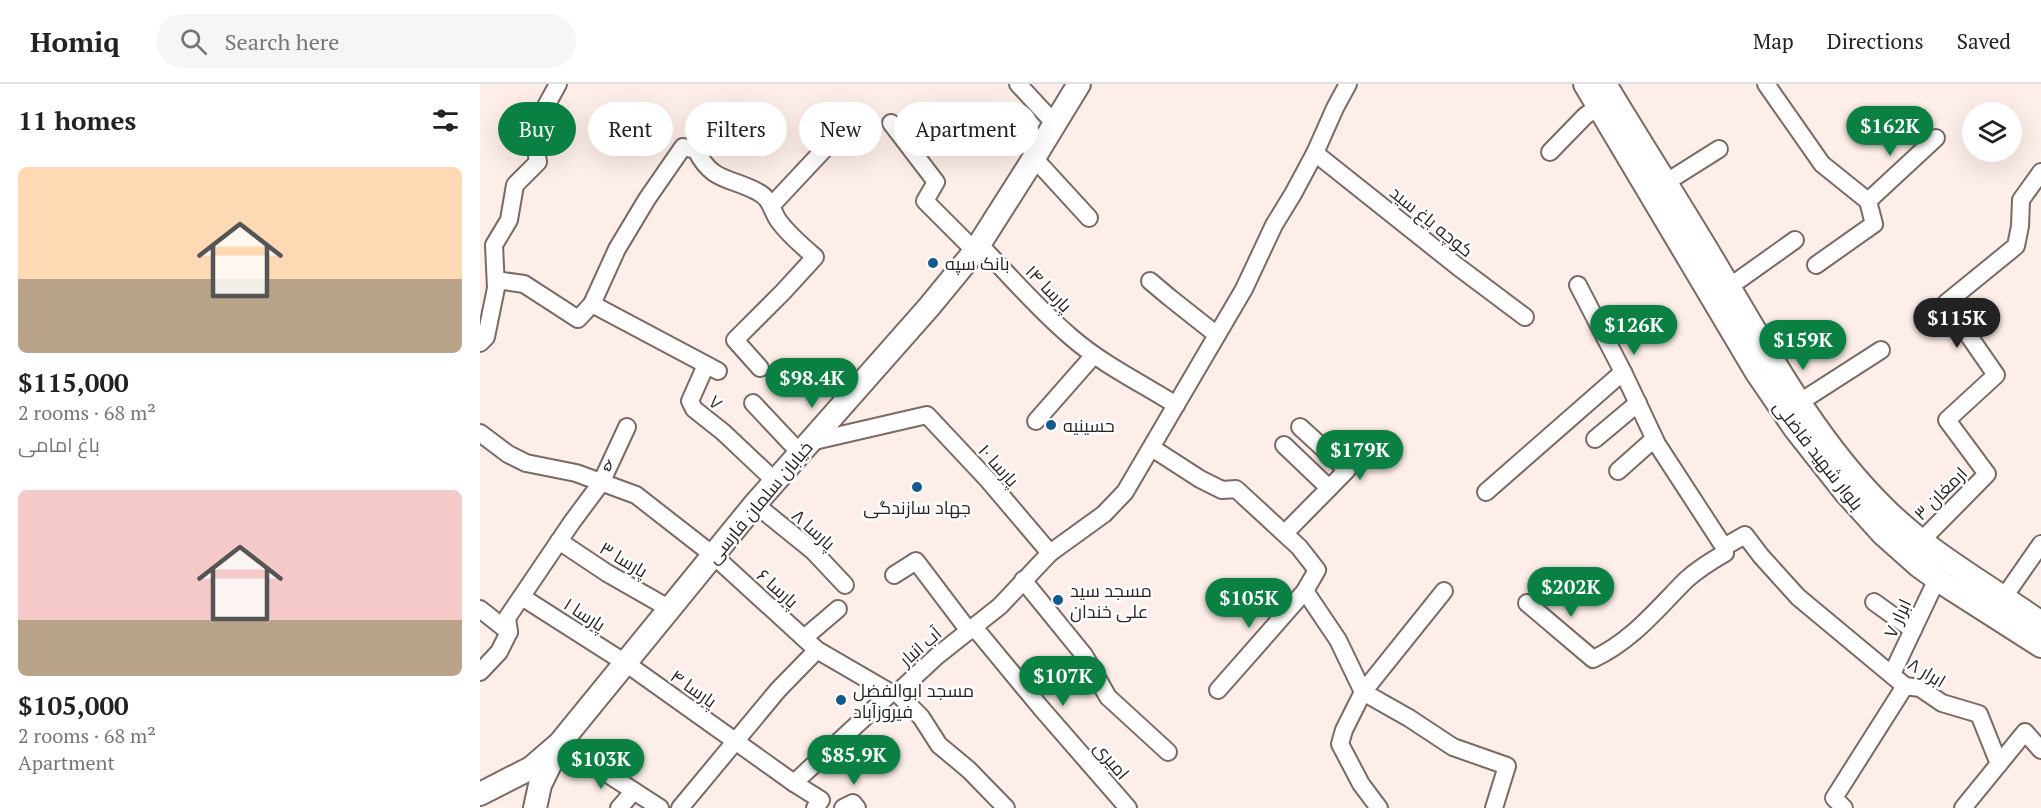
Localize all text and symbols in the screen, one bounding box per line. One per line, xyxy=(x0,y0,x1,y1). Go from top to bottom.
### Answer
search box xyxy=(156,14,576,68)
text: Homiq xyxy=(30,23,120,60)
icon: search xyxy=(177,25,210,58)
text: Search here xyxy=(225,27,339,56)
text: Map xyxy=(1753,27,1794,55)
text: Directions xyxy=(1827,27,1924,55)
text: Saved xyxy=(1957,27,2011,55)
chip: Buy xyxy=(498,102,576,156)
chip: Rent xyxy=(588,102,673,156)
chip: Filters xyxy=(685,102,787,156)
chip: New xyxy=(799,102,882,156)
chip: Apartment xyxy=(894,102,1038,156)
map controls xyxy=(1962,102,2022,162)
button: layers xyxy=(1962,102,2022,162)
text: 11 homes xyxy=(18,103,136,137)
icon: filters xyxy=(429,104,462,137)
pin: $162K xyxy=(1848,106,1932,157)
text: $162K xyxy=(1860,112,1920,139)
street label: کوچه باغ سید xyxy=(1385,180,1479,263)
icon: home xyxy=(186,206,294,314)
place label: بانک سپه xyxy=(945,251,1010,275)
marker: بانک سپه xyxy=(926,256,940,270)
street label: پارسا ۱۴ xyxy=(1020,259,1078,318)
pin: $115K xyxy=(1915,298,1999,349)
text: $115K xyxy=(1927,304,1987,331)
pin: $126K xyxy=(1592,305,1676,356)
text: $126K xyxy=(1604,311,1664,338)
pin: $159K xyxy=(1761,320,1845,371)
text: $159K xyxy=(1773,326,1833,353)
pin: $98.4K xyxy=(763,358,861,409)
text: $98.4K xyxy=(779,364,845,391)
text: $115,000 xyxy=(18,365,129,399)
street label: ۷ xyxy=(704,389,728,415)
street label: بلوار شهید فاضلی xyxy=(1769,395,1869,515)
text: 2 rooms · 68 m² xyxy=(18,399,156,426)
place label: حسینیه xyxy=(1063,413,1115,437)
marker: حسینیه xyxy=(1044,418,1058,432)
pin: $179K xyxy=(1318,430,1402,481)
text: باغ امامی xyxy=(18,431,100,458)
street label: خیابان سلمان فارسی xyxy=(701,436,817,568)
text: $179K xyxy=(1330,436,1390,463)
street label: پارسا ۱۰ xyxy=(973,439,1025,492)
street label: ۵ xyxy=(600,451,618,477)
street label: ارمغان ۳ xyxy=(1908,461,1972,525)
marker: جهاد سازندگی xyxy=(910,480,924,494)
place label: جهاد سازندگی xyxy=(863,495,971,519)
street label: پارسا ۸ xyxy=(786,503,841,556)
icon: home xyxy=(186,529,294,637)
street label: پارسا ۳ xyxy=(595,535,652,584)
street label: پارسا ۶ xyxy=(751,563,804,614)
pin: $202K xyxy=(1529,567,1613,618)
text: $202K xyxy=(1541,573,1601,600)
place label: مسجد سید علی خندان xyxy=(1070,578,1152,623)
pin: $105K xyxy=(1207,578,1291,629)
text: $105K xyxy=(1219,584,1279,611)
street label: پارسا ۱ xyxy=(559,592,611,637)
marker: مسجد سید علی خندان xyxy=(1051,593,1065,607)
street label: ابرار ۷ xyxy=(1878,595,1916,641)
street label: آب انبار xyxy=(893,621,946,672)
street label: ابرار ۸ xyxy=(1904,651,1950,693)
pin: $107K xyxy=(1021,656,1105,707)
text: $107K xyxy=(1033,662,1093,689)
street label: پارسا ۴ xyxy=(666,663,722,713)
place label: مسجد ابوالفضل فیروزآباد xyxy=(853,678,974,723)
text: $105,000 xyxy=(18,688,129,722)
marker: مسجد ابوالفضل فیروزآباد xyxy=(834,693,848,707)
text: 2 rooms · 68 m² xyxy=(18,722,156,749)
pin: $85.9K xyxy=(805,735,903,786)
street label: امیری xyxy=(1089,736,1135,784)
pin: $103K xyxy=(559,739,643,790)
text: $85.9K xyxy=(821,741,887,768)
text: $103K xyxy=(571,745,631,772)
text: Apartment xyxy=(18,749,115,776)

